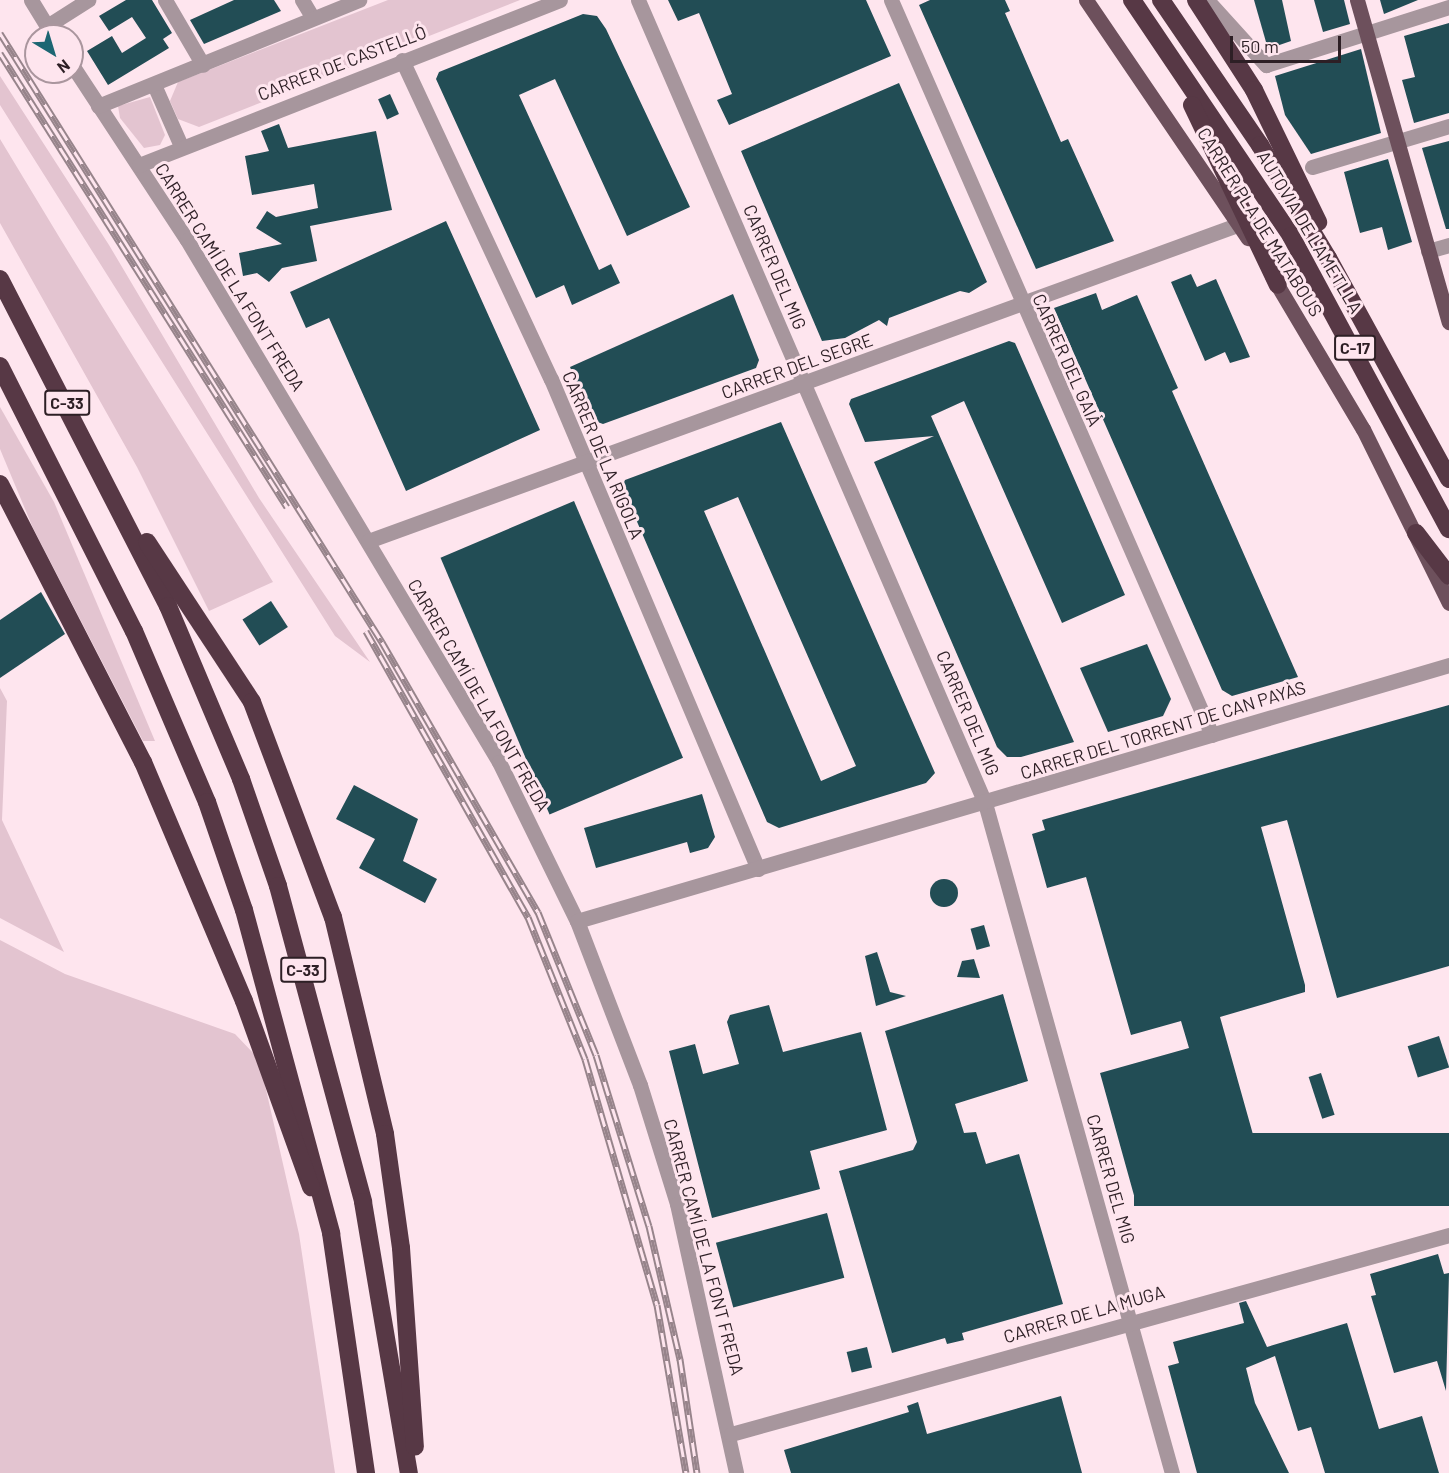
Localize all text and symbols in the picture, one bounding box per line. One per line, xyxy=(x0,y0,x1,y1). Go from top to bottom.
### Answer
street label: CARRER DE CASTELLÓ xyxy=(255,21,429,105)
north arrow xyxy=(24,24,84,84)
scale bar xyxy=(1233,24,1344,62)
text: 50 m xyxy=(1241,35,1279,57)
text: N xyxy=(54,56,74,78)
street label: CARRER PLA DE MATABOUS xyxy=(1193,124,1327,320)
street label: AUTOVIA DE L'AMETLLA xyxy=(1253,147,1367,317)
street label: CARRER CAMÍ DE LA FONT FREDA xyxy=(151,159,309,395)
street label: CARRER DEL MIG xyxy=(739,201,811,333)
street label: CARRER DEL GAIÀ xyxy=(1028,290,1106,430)
street label: CARRER DEL SEGRE xyxy=(718,329,876,403)
road number: C-17 xyxy=(1334,335,1376,361)
street label: CARRER DE LA RIGOLA xyxy=(558,368,648,542)
road number: C-33 xyxy=(43,390,91,416)
street label: CARRER CAMÍ DE LA FONT FREDA xyxy=(404,575,554,815)
street label: CARRER DEL MIG xyxy=(932,647,1004,779)
street label: CARRER DEL TORRENT DE CAN PAYÀS xyxy=(1018,676,1308,784)
road number: C-33 xyxy=(279,957,327,983)
street label: CARRER DEL MIG xyxy=(1082,1112,1140,1246)
street label: CARRER CAMÍ DE LA FONT FREDA xyxy=(659,1116,749,1378)
street label: CARRER DE LA MUGA xyxy=(1001,1281,1167,1347)

